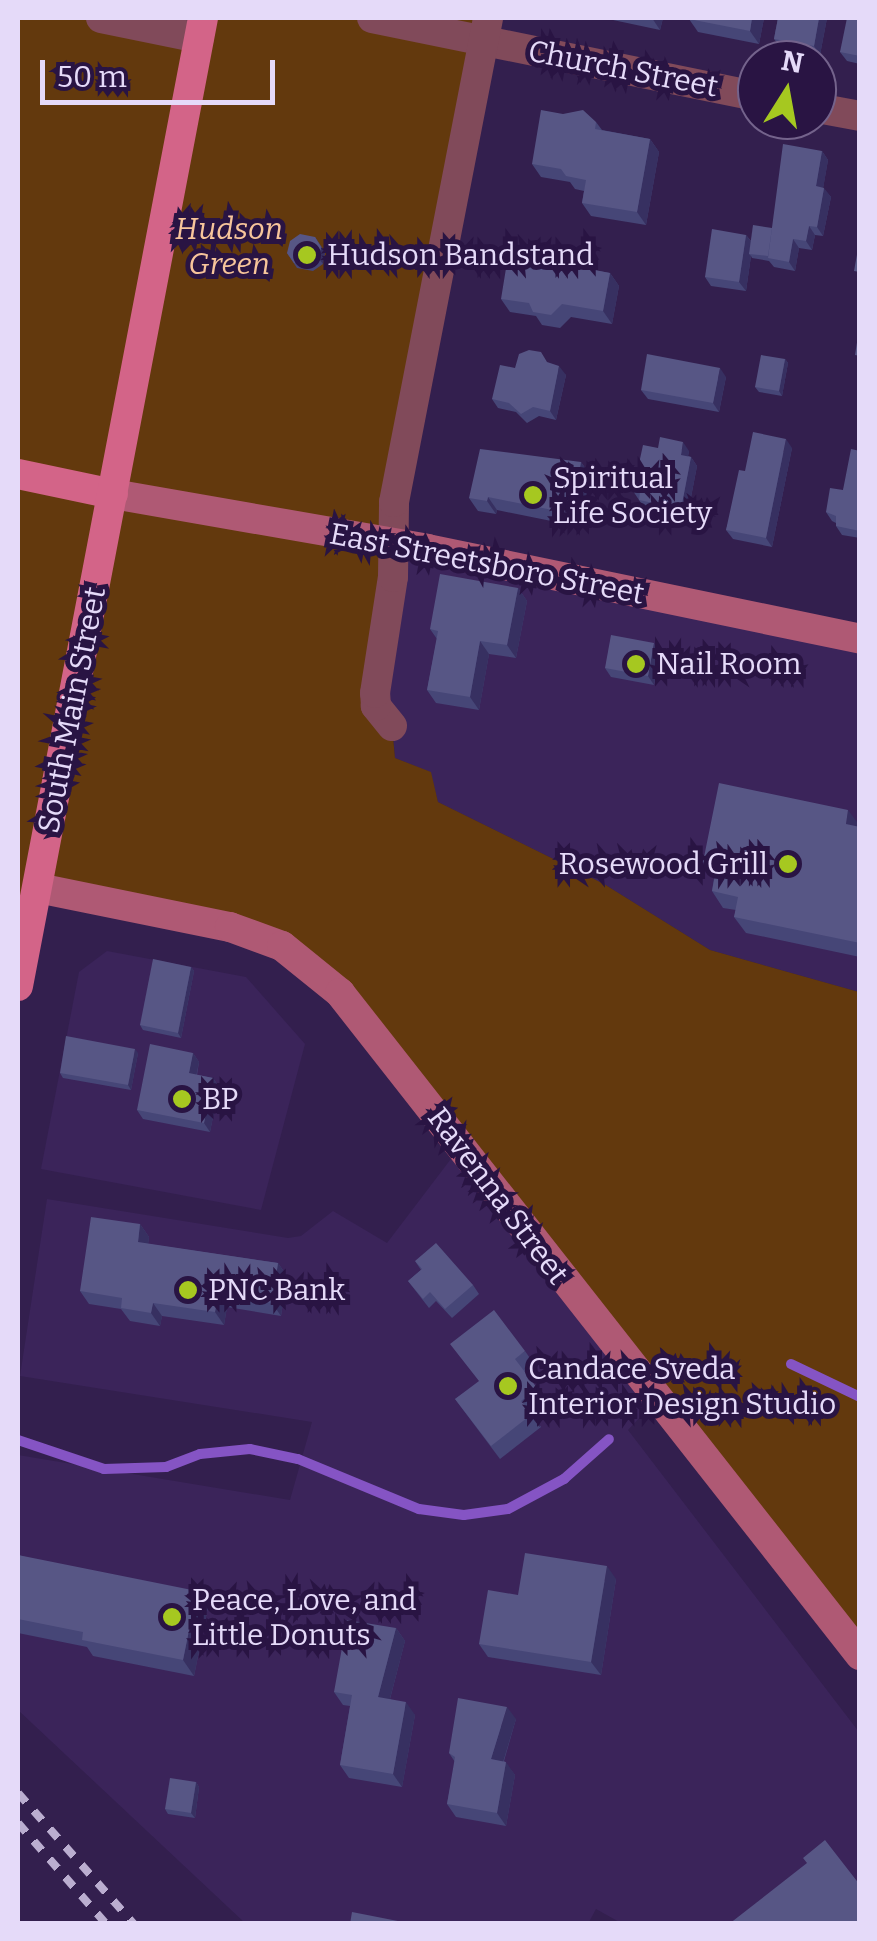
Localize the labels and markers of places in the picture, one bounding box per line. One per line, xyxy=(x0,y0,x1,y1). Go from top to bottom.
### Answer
place label: Hudson Bandstand xyxy=(327,237,594,273)
marker: Hudson Bandstand xyxy=(296,244,318,266)
place label: Spiritual Life Society xyxy=(553,460,712,530)
marker: Spiritual Life Society xyxy=(522,484,544,506)
place label: Nail Room xyxy=(656,646,801,682)
marker: Nail Room xyxy=(625,653,647,675)
place label: Rosewood Grill xyxy=(559,846,768,882)
marker: Rosewood Grill xyxy=(777,853,799,875)
place label: BP xyxy=(202,1081,238,1117)
marker: BP xyxy=(171,1088,193,1110)
place label: PNC Bank xyxy=(208,1272,345,1308)
marker: PNC Bank xyxy=(177,1279,199,1301)
place label: Candace Sveda Interior Design Studio xyxy=(528,1351,836,1422)
marker: Candace Sveda Interior Design Studio xyxy=(497,1375,519,1397)
place label: Peace, Love, and Little Donuts xyxy=(192,1582,417,1652)
marker: Peace, Love, and Little Donuts xyxy=(161,1606,183,1628)

